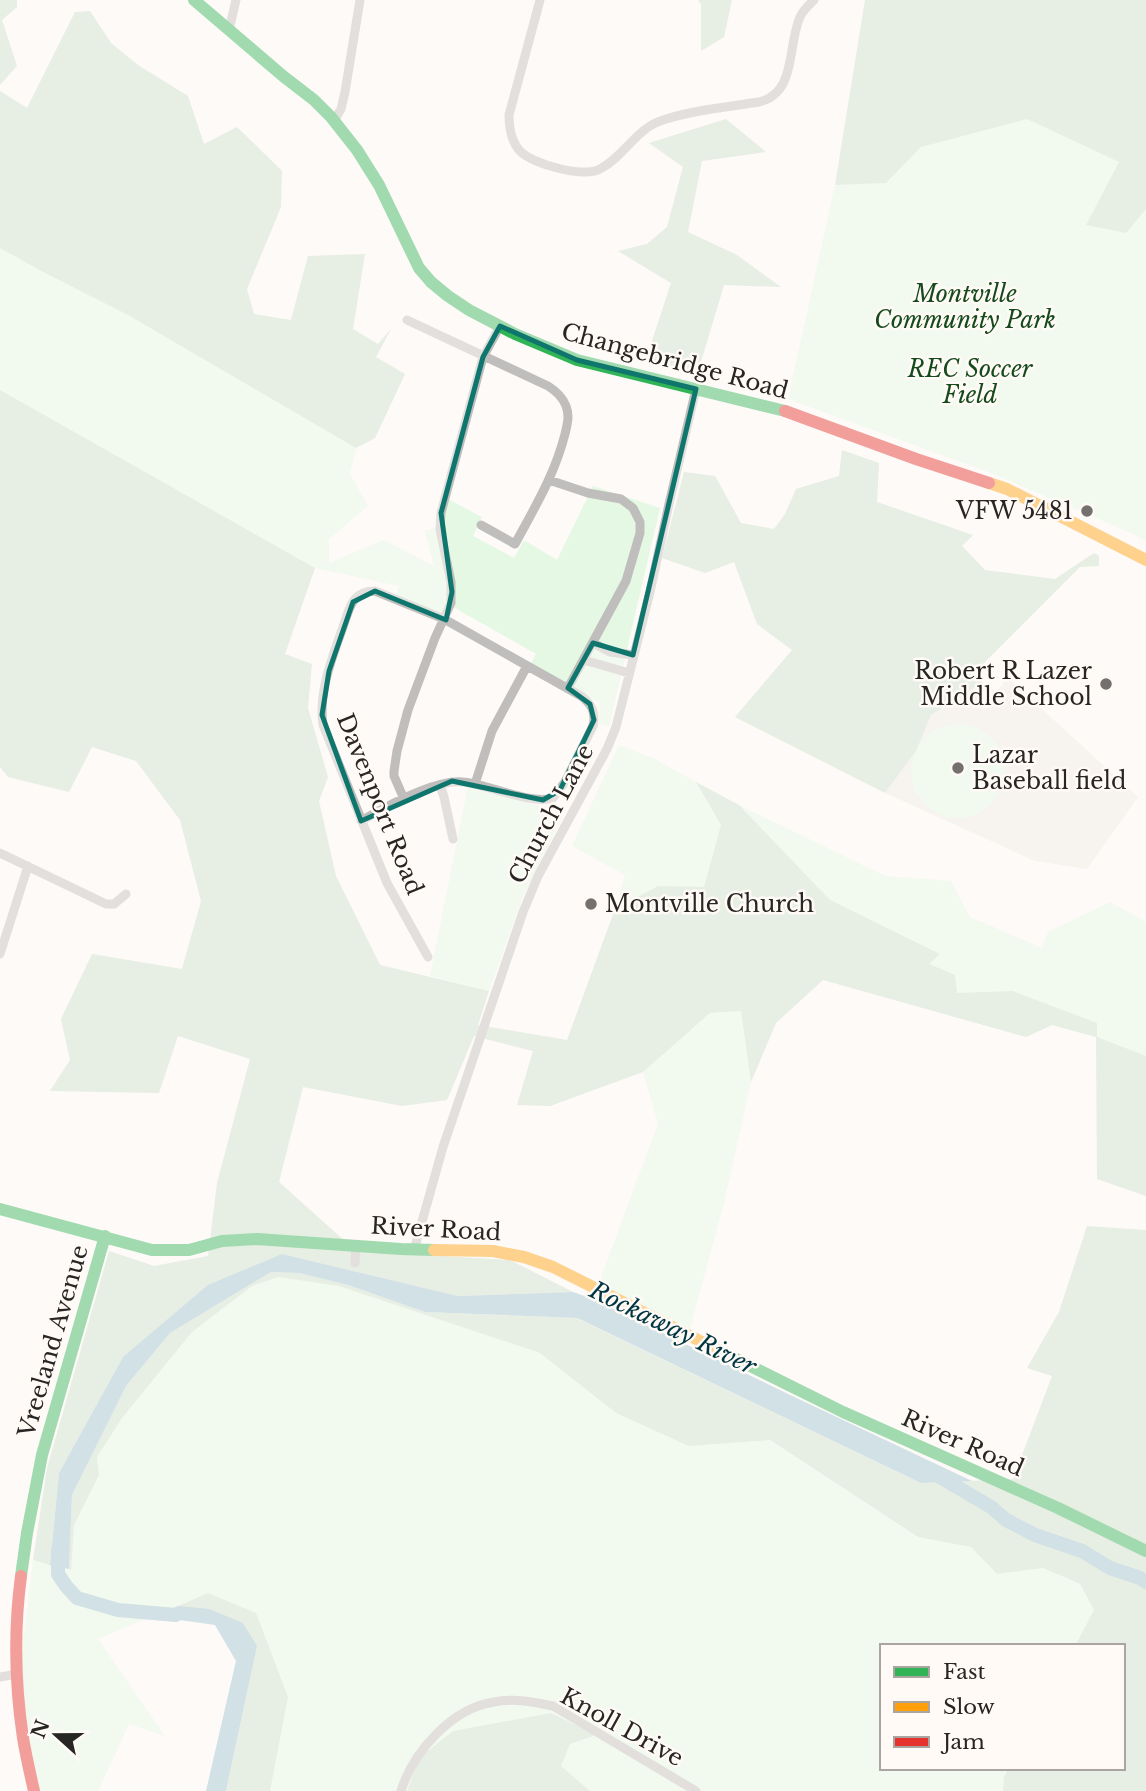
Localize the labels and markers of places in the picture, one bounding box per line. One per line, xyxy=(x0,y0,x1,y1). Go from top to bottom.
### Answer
place label: VFW 5481 xyxy=(955,497,1073,525)
marker: VFW 5481 xyxy=(1079,503,1095,519)
place label: Robert R Lazer Middle School xyxy=(914,657,1092,711)
marker: Robert R Lazer Middle School xyxy=(1098,676,1114,692)
place label: Lazar Baseball field xyxy=(972,741,1127,795)
marker: Lazar Baseball field xyxy=(950,760,966,776)
place label: Montville Church xyxy=(605,890,814,918)
marker: Montville Church xyxy=(583,896,599,912)

